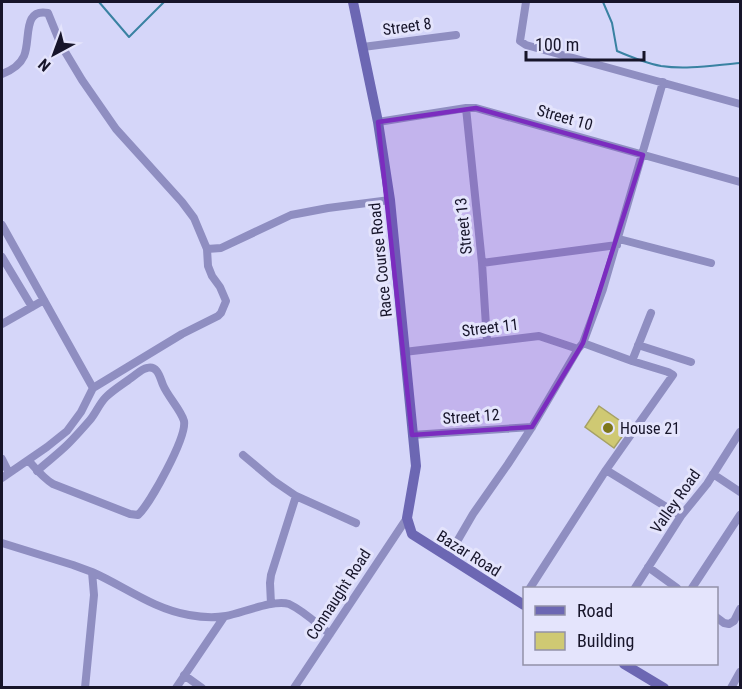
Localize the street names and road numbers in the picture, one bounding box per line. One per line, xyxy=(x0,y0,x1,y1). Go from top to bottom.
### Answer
street label: Street 8 xyxy=(381,14,433,39)
street label: Street 10 xyxy=(535,100,595,134)
street label: Street 13 xyxy=(451,197,476,255)
street label: Race Course Road xyxy=(365,202,396,318)
street label: Street 11 xyxy=(461,315,519,340)
street label: Street 12 xyxy=(442,405,500,428)
street label: Valley Road xyxy=(647,466,704,537)
street label: Bazar Road xyxy=(433,526,504,580)
street label: Connaught Road xyxy=(302,545,375,643)

